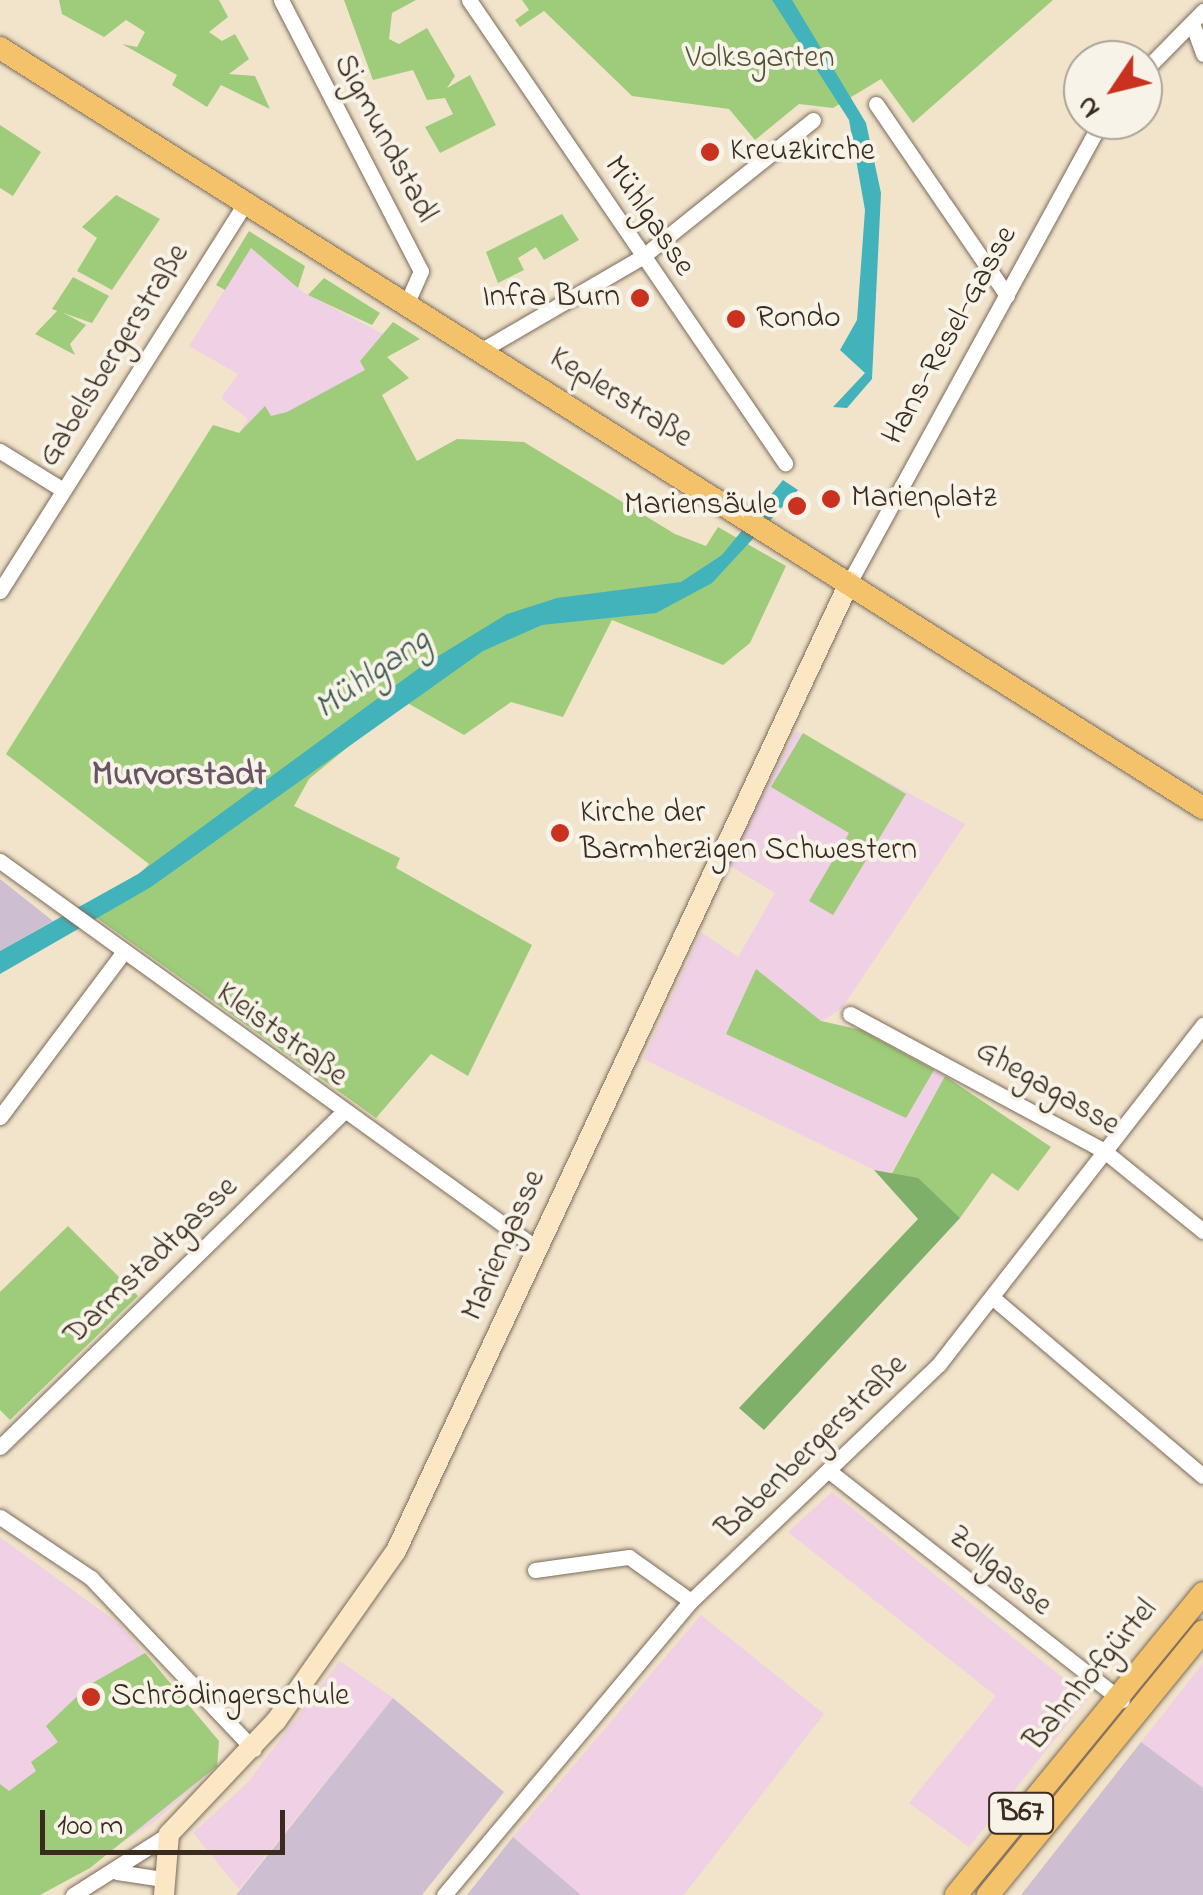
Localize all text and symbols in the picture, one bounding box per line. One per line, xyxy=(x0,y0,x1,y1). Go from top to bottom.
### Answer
park label: Volksgarten xyxy=(686,40,834,78)
north arrow xyxy=(1063,40,1163,140)
street label: Sigmundstadl xyxy=(324,48,444,230)
text: N xyxy=(1067,87,1112,126)
place label: Kreuzkirche xyxy=(730,133,875,171)
marker: Kreuzkirche xyxy=(699,141,721,163)
street label: Mühlgasse xyxy=(594,150,702,284)
street label: Hans-Resel-Gasse xyxy=(875,220,1027,452)
street label: Gabelsbergerstraße xyxy=(31,238,199,474)
place label: Infra Burn xyxy=(482,279,620,317)
marker: Infra Burn xyxy=(629,287,651,309)
place label: Rondo xyxy=(756,300,841,338)
marker: Rondo xyxy=(725,308,747,330)
street label: Keplerstraße xyxy=(541,340,699,458)
place label: Marienplatz xyxy=(851,480,997,518)
place label: Mariensäule xyxy=(624,487,777,525)
marker: Marienplatz xyxy=(820,488,842,510)
marker: Mariensäule xyxy=(786,495,808,517)
water label: Mühlgang xyxy=(307,620,439,730)
district label: Murvorstadt xyxy=(92,755,266,797)
place label: Kirche der Barmherzigen Schwestern xyxy=(580,796,917,871)
marker: Kirche der Barmherzigen Schwestern xyxy=(549,822,571,844)
street label: Kleiststraße xyxy=(208,975,354,1097)
street label: Ghegagasse xyxy=(968,1032,1126,1146)
street label: Mariengasse xyxy=(455,1165,555,1327)
street label: Darmstadtgasse xyxy=(57,1169,247,1355)
street label: Babenbergerstraße xyxy=(709,1347,917,1549)
street label: Zollgasse xyxy=(939,1518,1059,1626)
street label: Bahnhofgürtel xyxy=(1017,1592,1167,1760)
place label: Schrödingerschule xyxy=(111,1678,349,1716)
marker: Schrödingerschule xyxy=(80,1686,102,1708)
road number: B67 xyxy=(986,1788,1056,1838)
scale bar xyxy=(45,1790,290,1852)
text: 100 m xyxy=(57,1805,123,1849)

